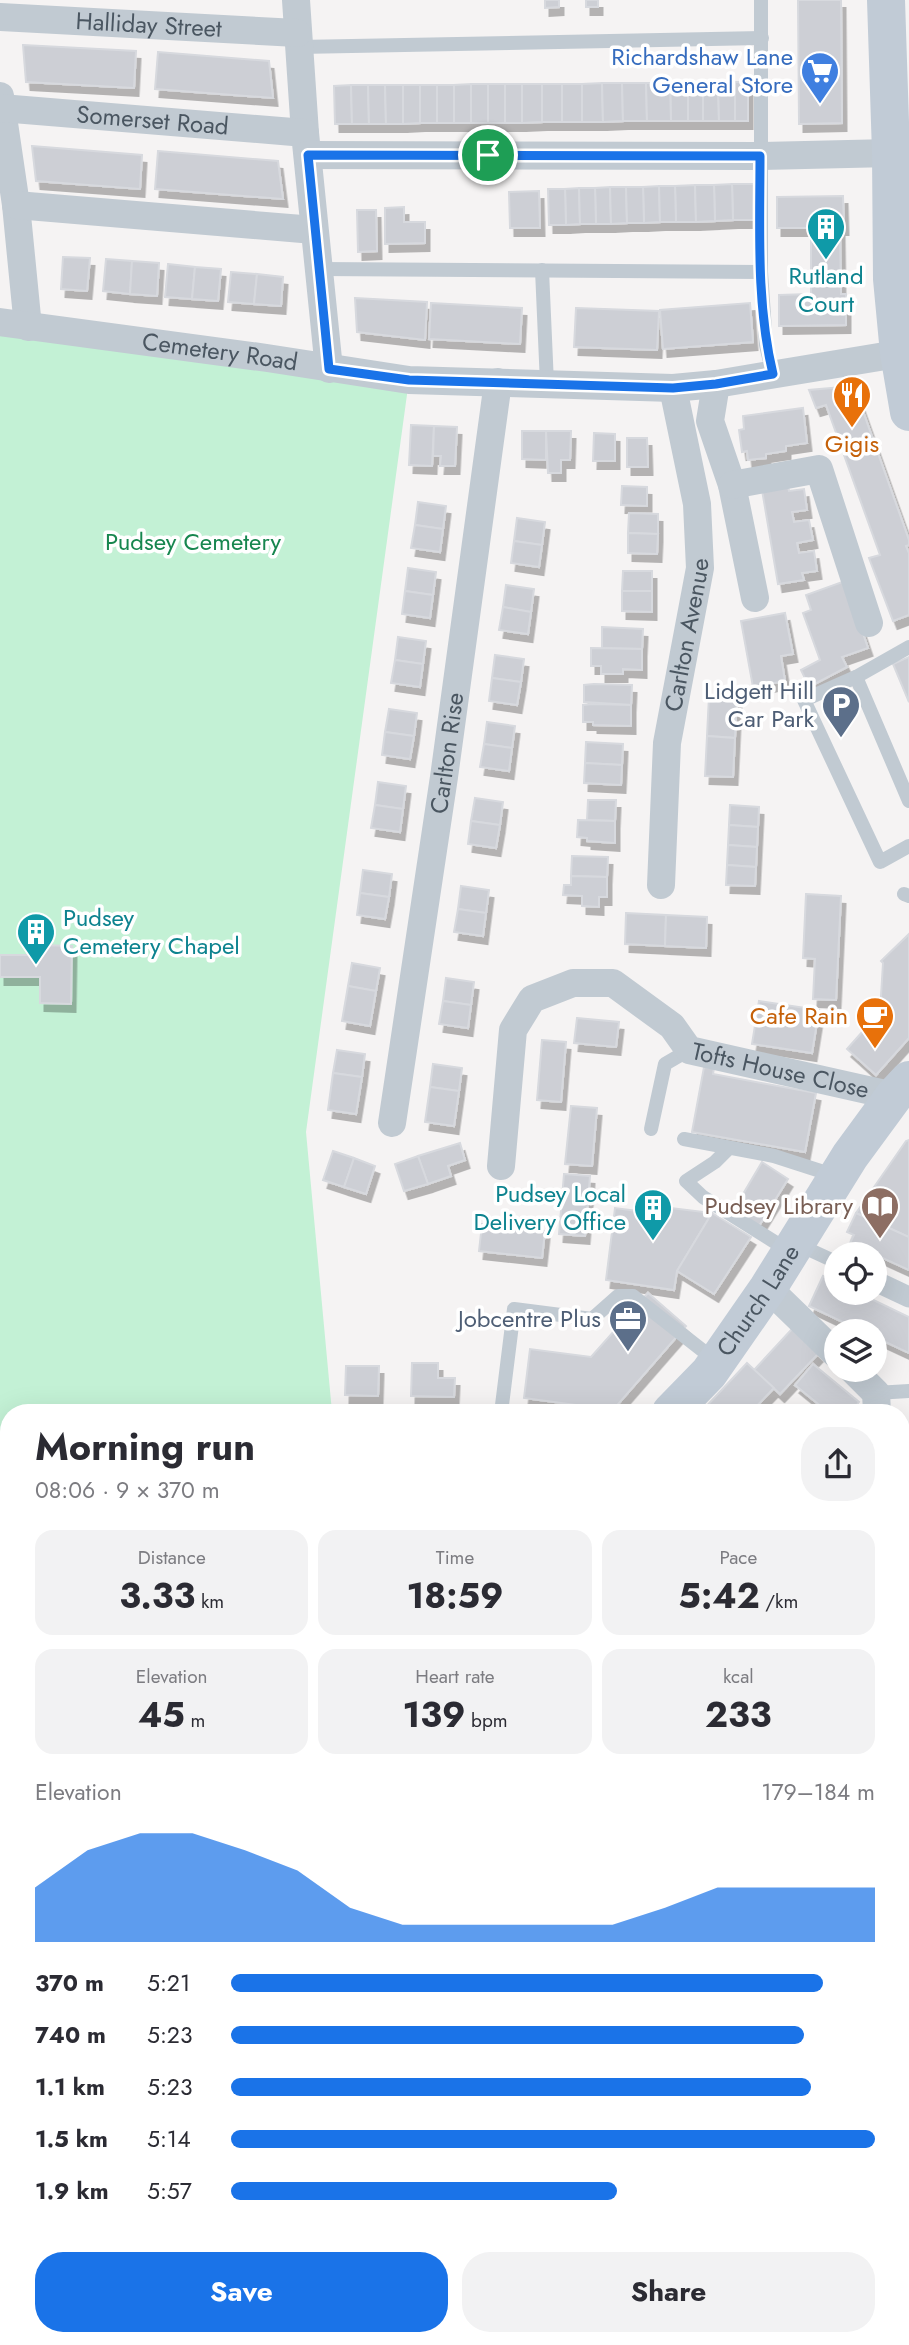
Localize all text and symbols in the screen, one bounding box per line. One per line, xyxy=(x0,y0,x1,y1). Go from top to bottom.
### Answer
street label: Halliday Street xyxy=(75,3,223,46)
place label: Richardshaw Lane General Store xyxy=(611,39,793,102)
supermarket icon: Richardshaw Lane General Store xyxy=(799,50,841,105)
street label: Somerset Road xyxy=(75,96,230,144)
pin xyxy=(458,125,518,185)
icon: arrive xyxy=(469,136,507,174)
building icon: Rutland Court xyxy=(805,206,847,261)
place label: Rutland Court xyxy=(788,258,864,321)
street label: Cemetery Road xyxy=(140,323,300,380)
restaurant icon: Gigis xyxy=(831,374,873,429)
place label: Gigis xyxy=(825,426,879,461)
park label: Pudsey Cemetery xyxy=(105,524,281,559)
street label: Carlton Avenue xyxy=(655,558,717,714)
place label: Lidgett Hill Car Park xyxy=(704,673,814,736)
parking icon: Lidgett Hill Car Park xyxy=(820,684,862,739)
street label: Carlton Rise xyxy=(421,690,472,816)
place label: Pudsey Cemetery Chapel xyxy=(63,900,240,963)
building icon: Pudsey Cemetery Chapel xyxy=(15,911,57,966)
cafe icon: Cafe Rain xyxy=(854,995,896,1050)
place label: Cafe Rain xyxy=(750,998,848,1033)
street label: Tofts House Close xyxy=(689,1033,873,1107)
place label: Pudsey Local Delivery Office xyxy=(474,1176,626,1239)
library icon: Pudsey Library xyxy=(859,1185,901,1240)
building icon: Pudsey Local Delivery Office xyxy=(632,1187,674,1242)
place label: Pudsey Library xyxy=(705,1188,853,1223)
street label: Church Lane xyxy=(708,1238,808,1363)
map controls xyxy=(824,1242,887,1382)
button: locate xyxy=(824,1242,887,1305)
office icon: Jobcentre Plus xyxy=(607,1298,649,1353)
place label: Jobcentre Plus xyxy=(455,1301,601,1336)
button: layers xyxy=(824,1319,887,1382)
text: Morning run xyxy=(35,1419,255,1474)
button: share xyxy=(801,1427,875,1501)
text: 08:06 · 9 × 370 m xyxy=(35,1473,220,1507)
text: Distance xyxy=(138,1544,206,1571)
text: Time xyxy=(436,1544,474,1571)
text: Pace xyxy=(719,1544,757,1571)
text: 3.33 xyxy=(119,1571,195,1621)
text: 18:59 xyxy=(406,1571,504,1621)
text: 5:42 xyxy=(678,1571,760,1621)
text: km xyxy=(195,1588,224,1615)
text: /km xyxy=(760,1588,798,1615)
text: Elevation xyxy=(136,1663,208,1690)
text: Heart rate xyxy=(415,1663,495,1690)
text: kcal xyxy=(723,1663,754,1690)
text: 45 xyxy=(138,1690,185,1740)
text: 139 xyxy=(402,1690,465,1740)
text: 233 xyxy=(705,1690,772,1740)
text: m xyxy=(185,1707,205,1734)
text: bpm xyxy=(465,1707,508,1734)
text: Elevation xyxy=(35,1775,122,1809)
text: 179–184 m xyxy=(761,1775,875,1809)
text: 370 m xyxy=(35,1966,104,2000)
text: 5:21 xyxy=(147,1966,190,2000)
text: 740 m xyxy=(35,2018,106,2052)
text: 5:23 xyxy=(147,2018,193,2052)
text: 1.1 km xyxy=(35,2070,105,2104)
text: 5:23 xyxy=(147,2070,193,2104)
text: 1.5 km xyxy=(35,2122,108,2156)
text: 5:14 xyxy=(147,2122,191,2156)
text: 1.9 km xyxy=(35,2174,109,2208)
text: 5:57 xyxy=(147,2174,192,2208)
button: Save xyxy=(35,2252,448,2332)
button: Share xyxy=(462,2252,875,2332)

